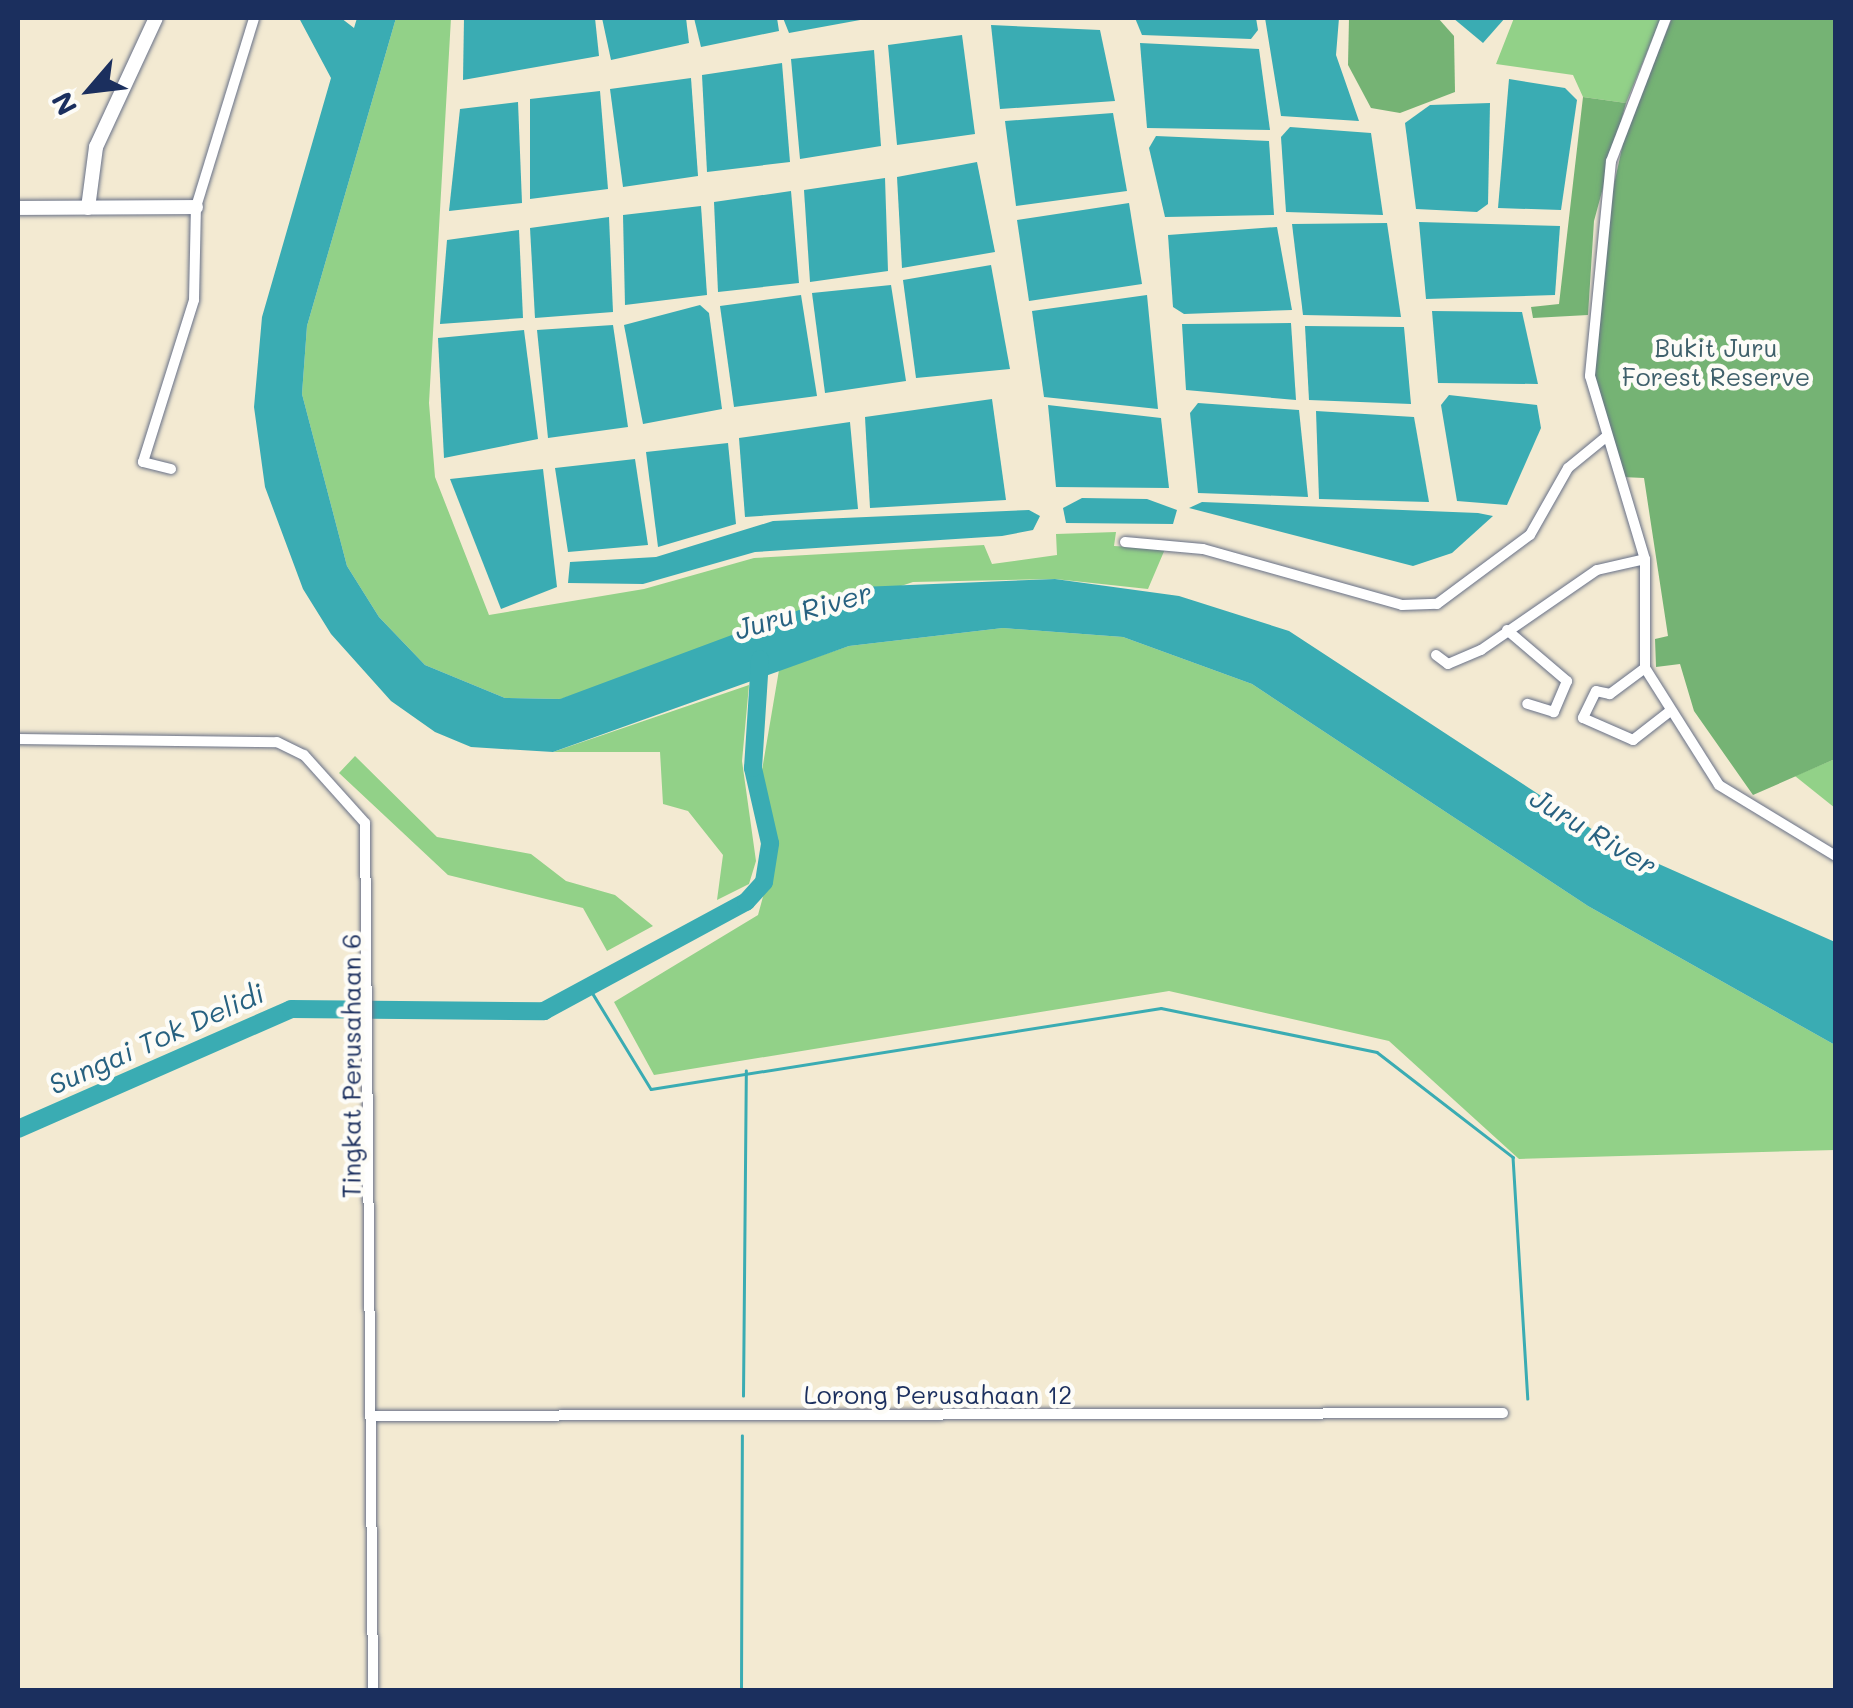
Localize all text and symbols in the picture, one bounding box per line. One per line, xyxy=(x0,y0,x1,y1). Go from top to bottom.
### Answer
north arrow xyxy=(40,40,140,140)
text: N xyxy=(43,86,84,122)
park label: Bukit Juru Forest Reserve xyxy=(1622,333,1810,392)
water label: Juru River xyxy=(730,574,876,646)
water label: Juru River xyxy=(1525,780,1663,882)
street label: Tingkat Perusahaan 6 xyxy=(336,934,366,1198)
water label: Sungai Tok Delidi xyxy=(43,975,269,1101)
street label: Lorong Perusahaan 12 xyxy=(804,1379,1072,1409)

